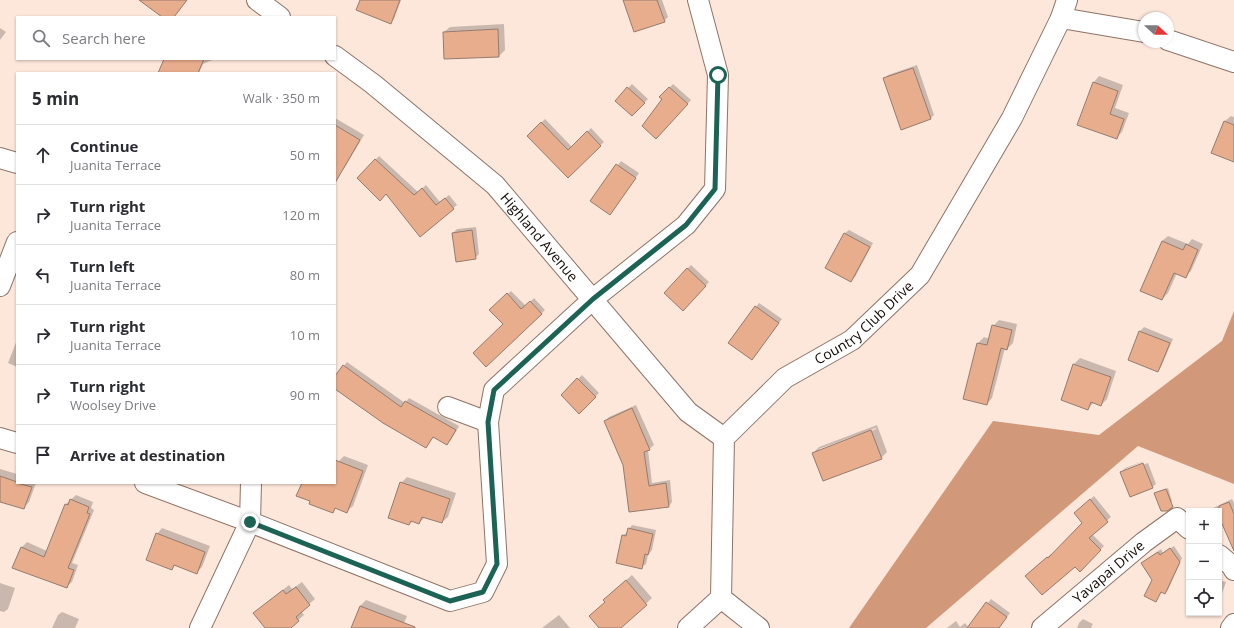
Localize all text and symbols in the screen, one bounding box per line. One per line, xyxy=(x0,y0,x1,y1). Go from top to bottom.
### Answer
north arrow xyxy=(1138,12,1174,48)
search box xyxy=(16,16,336,60)
icon: search xyxy=(30,27,52,49)
text: Search here xyxy=(62,28,146,48)
route start xyxy=(709,66,727,84)
text: 5 min xyxy=(32,87,79,110)
text: Walk · 350 m xyxy=(243,89,320,107)
text: Continue xyxy=(70,136,138,156)
icon: ahead xyxy=(32,144,54,166)
text: 50 m xyxy=(290,146,320,164)
text: Juanita Terrace xyxy=(70,156,161,174)
street label: Highland Avenue xyxy=(497,188,583,285)
text: Turn right xyxy=(70,196,145,216)
icon: right xyxy=(32,204,54,226)
text: 120 m xyxy=(282,206,320,224)
text: Juanita Terrace xyxy=(70,216,161,234)
text: Turn left xyxy=(70,256,135,276)
icon: left xyxy=(32,264,54,286)
text: 80 m xyxy=(290,266,320,284)
text: Juanita Terrace xyxy=(70,276,161,294)
street label: Country Club Drive xyxy=(811,276,917,368)
text: Turn right xyxy=(70,316,145,336)
icon: right xyxy=(32,324,54,346)
text: 10 m xyxy=(290,326,320,344)
text: Juanita Terrace xyxy=(70,336,161,354)
text: Turn right xyxy=(70,376,145,396)
icon: right xyxy=(32,384,54,406)
text: 90 m xyxy=(290,386,320,404)
text: Woolsey Drive xyxy=(70,396,156,414)
icon: arrive xyxy=(32,444,54,466)
text: Arrive at destination xyxy=(70,445,225,465)
map controls xyxy=(1186,508,1222,616)
button: + xyxy=(1186,508,1222,544)
route end xyxy=(241,513,259,531)
street label: Yavapai Drive xyxy=(1068,536,1148,607)
button: − xyxy=(1186,544,1222,580)
button: locate xyxy=(1186,580,1222,616)

